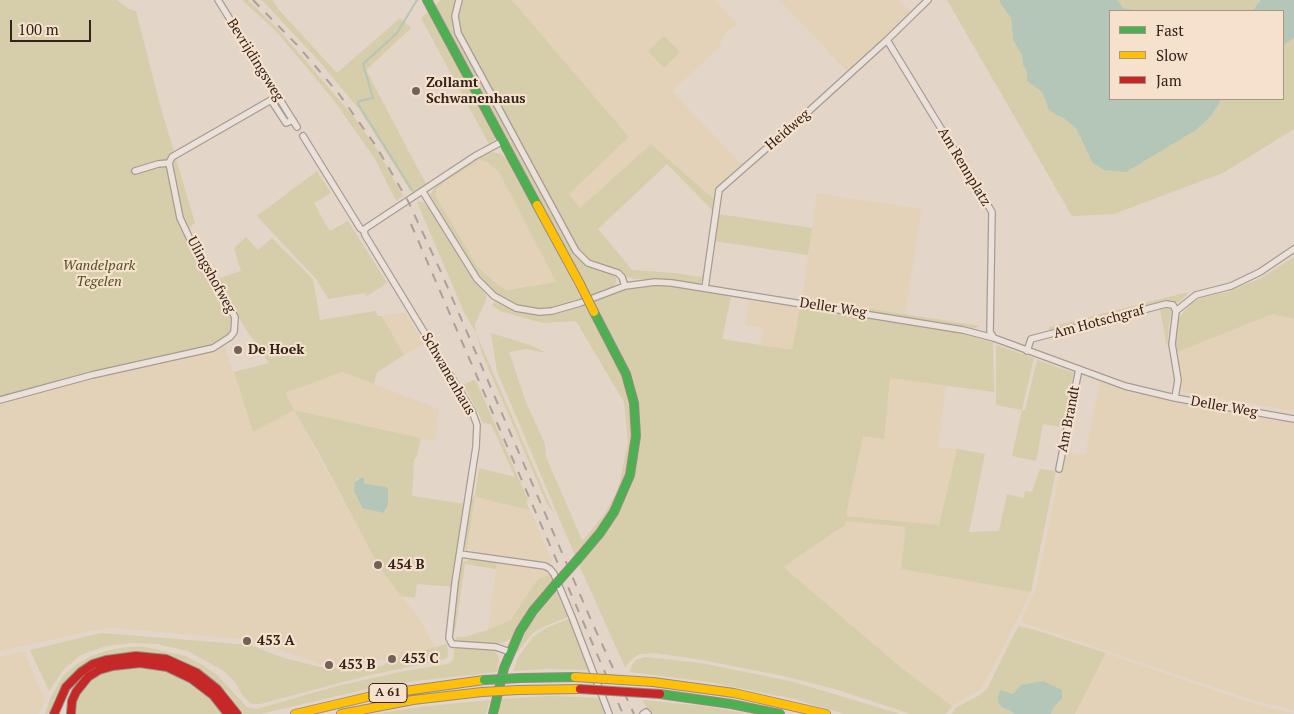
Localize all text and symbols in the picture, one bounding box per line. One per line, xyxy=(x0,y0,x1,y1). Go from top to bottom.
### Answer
scale bar xyxy=(12,10,94,42)
legend xyxy=(1109,10,1284,100)
street label: Bevrijdingsweg xyxy=(223,16,287,104)
text: 100 m xyxy=(18,19,59,39)
text: Fast xyxy=(1156,20,1184,40)
text: Slow xyxy=(1156,45,1188,65)
text: Jam xyxy=(1156,70,1182,90)
place label: Zollamt Schwanenhaus xyxy=(426,75,526,108)
marker: Zollamt Schwanenhaus xyxy=(410,85,422,97)
street label: Heidweg xyxy=(762,106,814,154)
street label: Am Rennplatz xyxy=(934,125,994,209)
street label: Ulingshofweg xyxy=(183,234,239,316)
park label: Wandelpark Tegelen xyxy=(63,258,135,290)
street label: Deller Weg xyxy=(798,294,868,322)
street label: Am Hotschgraf xyxy=(1052,302,1146,342)
street label: Schwanenhaus xyxy=(418,330,478,418)
place label: De Hoek xyxy=(248,342,304,358)
marker: De Hoek xyxy=(232,344,244,356)
street label: Am Brandt xyxy=(1054,384,1084,454)
street label: Deller Weg xyxy=(1189,393,1259,421)
place label: 454 B xyxy=(388,557,425,573)
marker: 454 B xyxy=(372,559,384,571)
place label: 453 A xyxy=(257,633,295,649)
marker: 453 A xyxy=(241,635,253,647)
place label: 453 C xyxy=(402,651,439,667)
marker: 453 C xyxy=(386,653,398,665)
place label: 453 B xyxy=(339,657,376,673)
marker: 453 B xyxy=(323,659,335,671)
road number: A 61 xyxy=(369,684,407,702)

